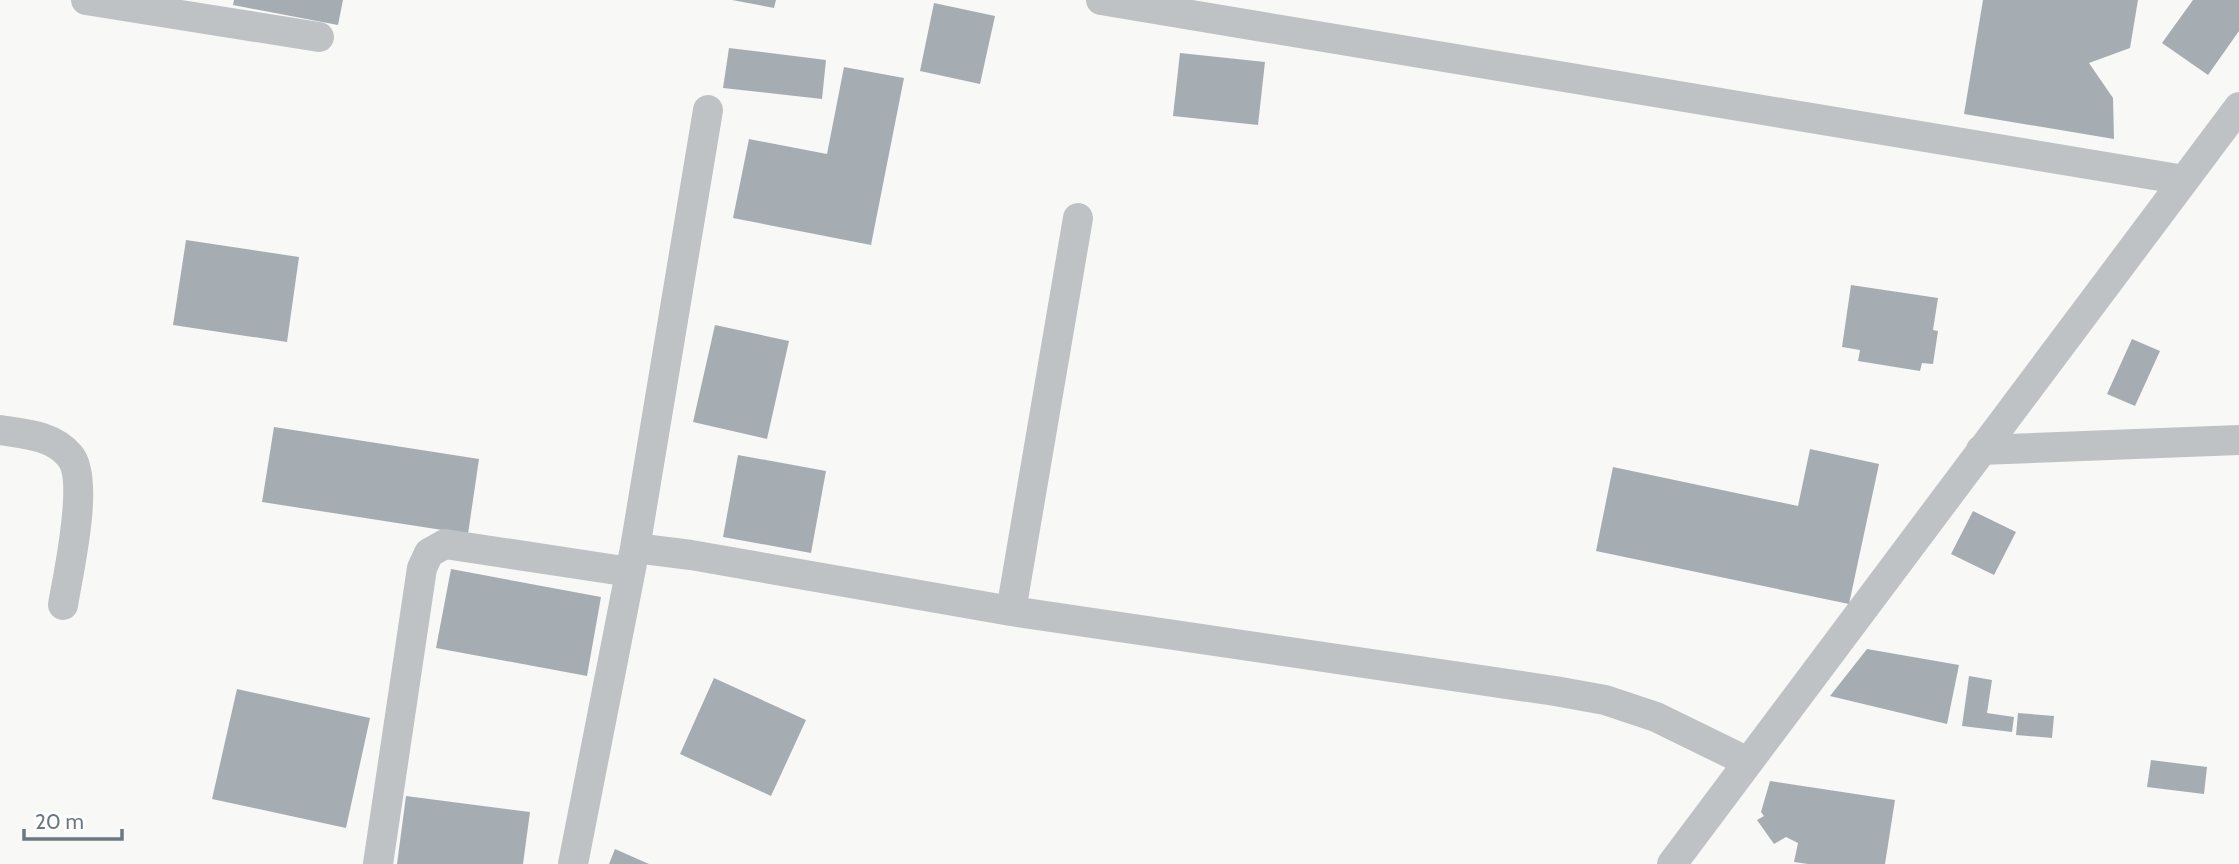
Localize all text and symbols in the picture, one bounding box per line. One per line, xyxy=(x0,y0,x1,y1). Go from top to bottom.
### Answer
scale bar xyxy=(24,798,122,842)
text: 20 m xyxy=(35,809,84,834)

